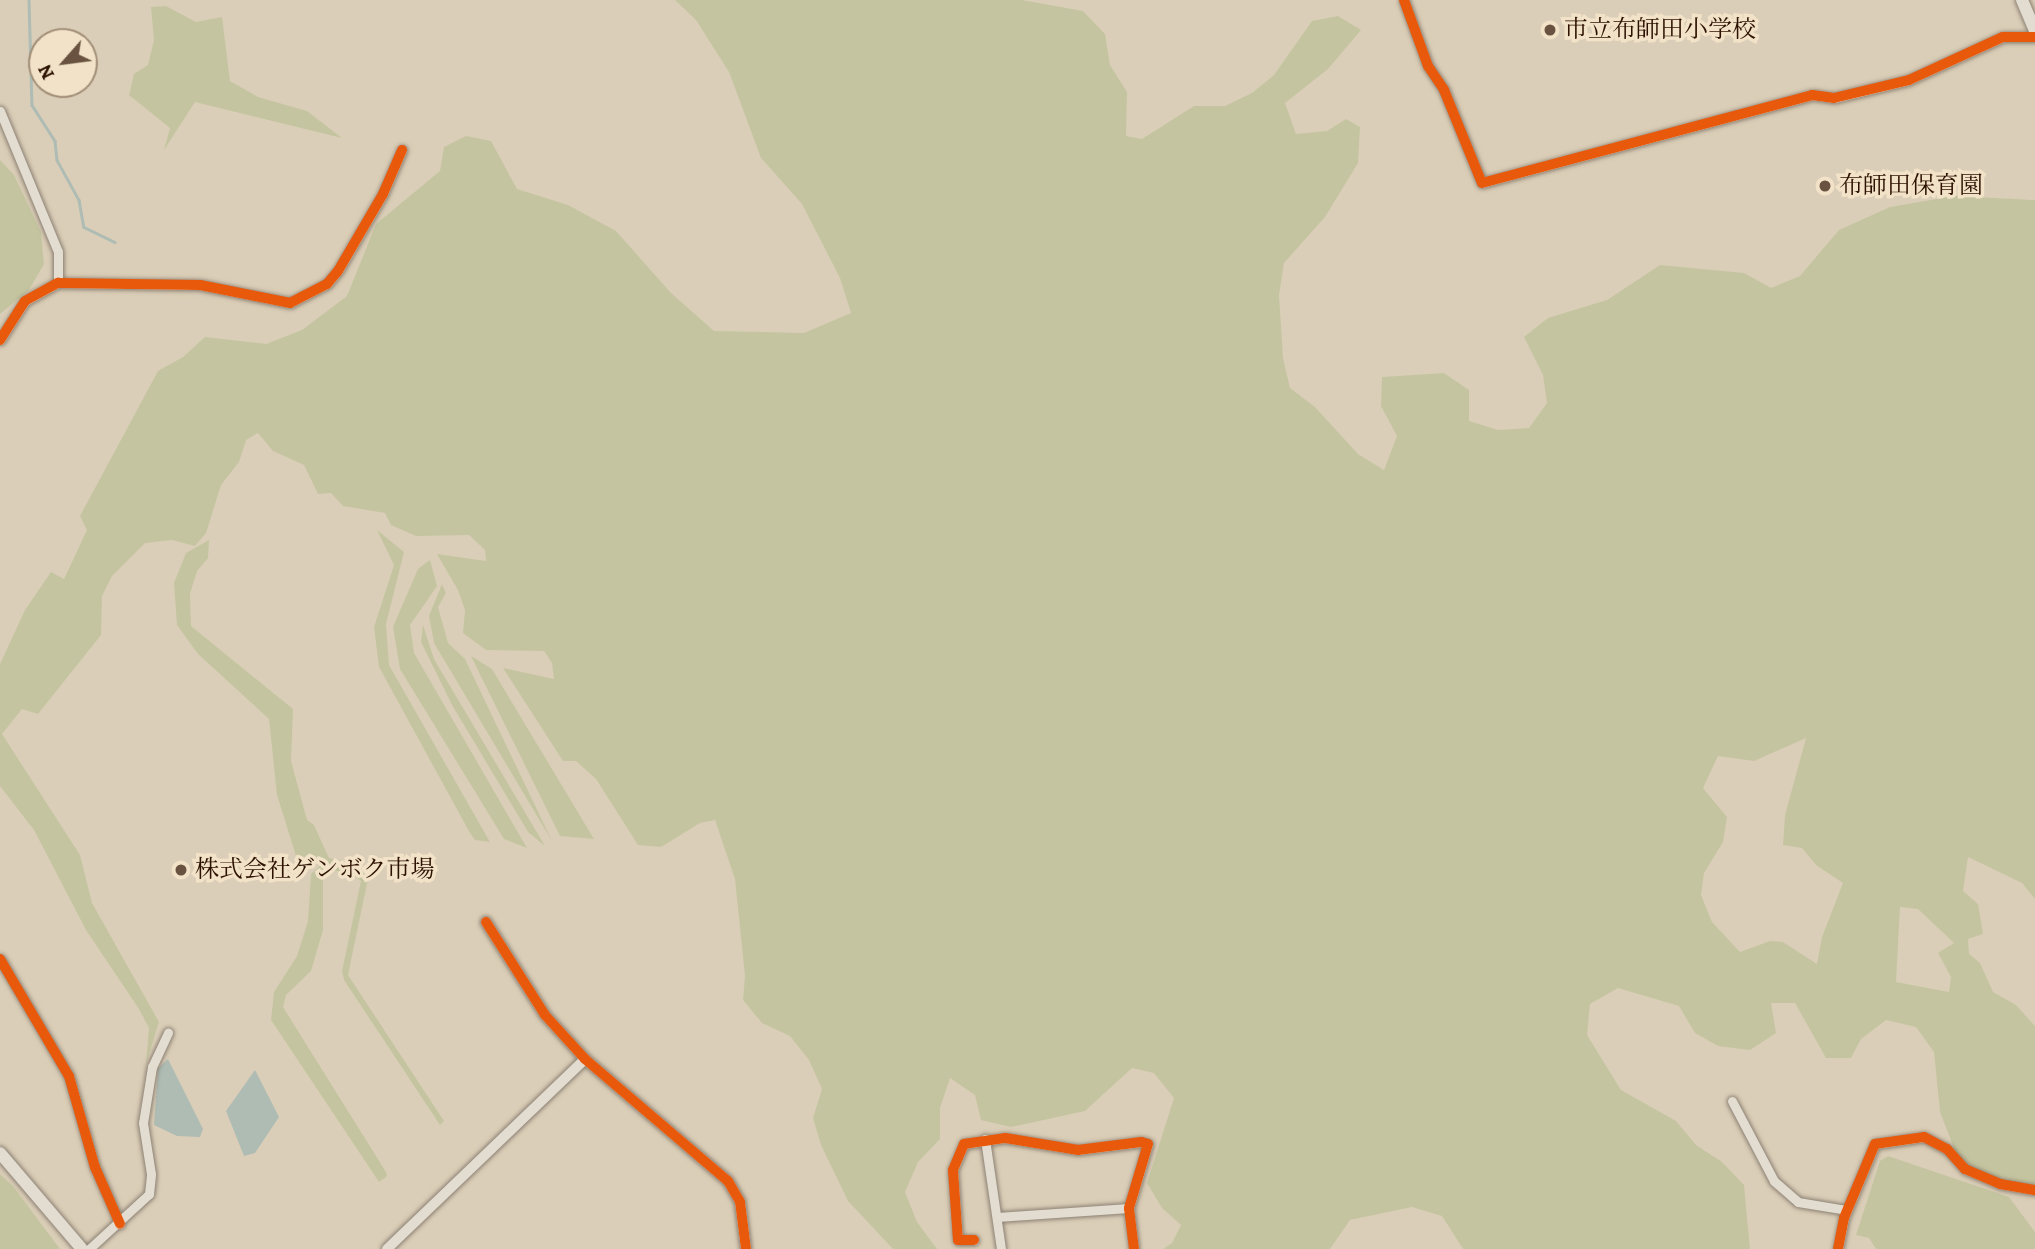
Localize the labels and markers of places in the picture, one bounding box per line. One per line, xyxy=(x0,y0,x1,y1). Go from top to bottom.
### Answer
place label: 市立布師田小学校 xyxy=(1564,16,1756,44)
marker: 市立布師田小学校 xyxy=(1542,22,1558,38)
place label: 布師田保育園 xyxy=(1839,172,1983,200)
marker: 布師田保育園 xyxy=(1817,178,1833,194)
place label: 株式会社ゲンボク市場 xyxy=(195,856,435,884)
marker: 株式会社ゲンボク市場 xyxy=(173,862,189,878)

